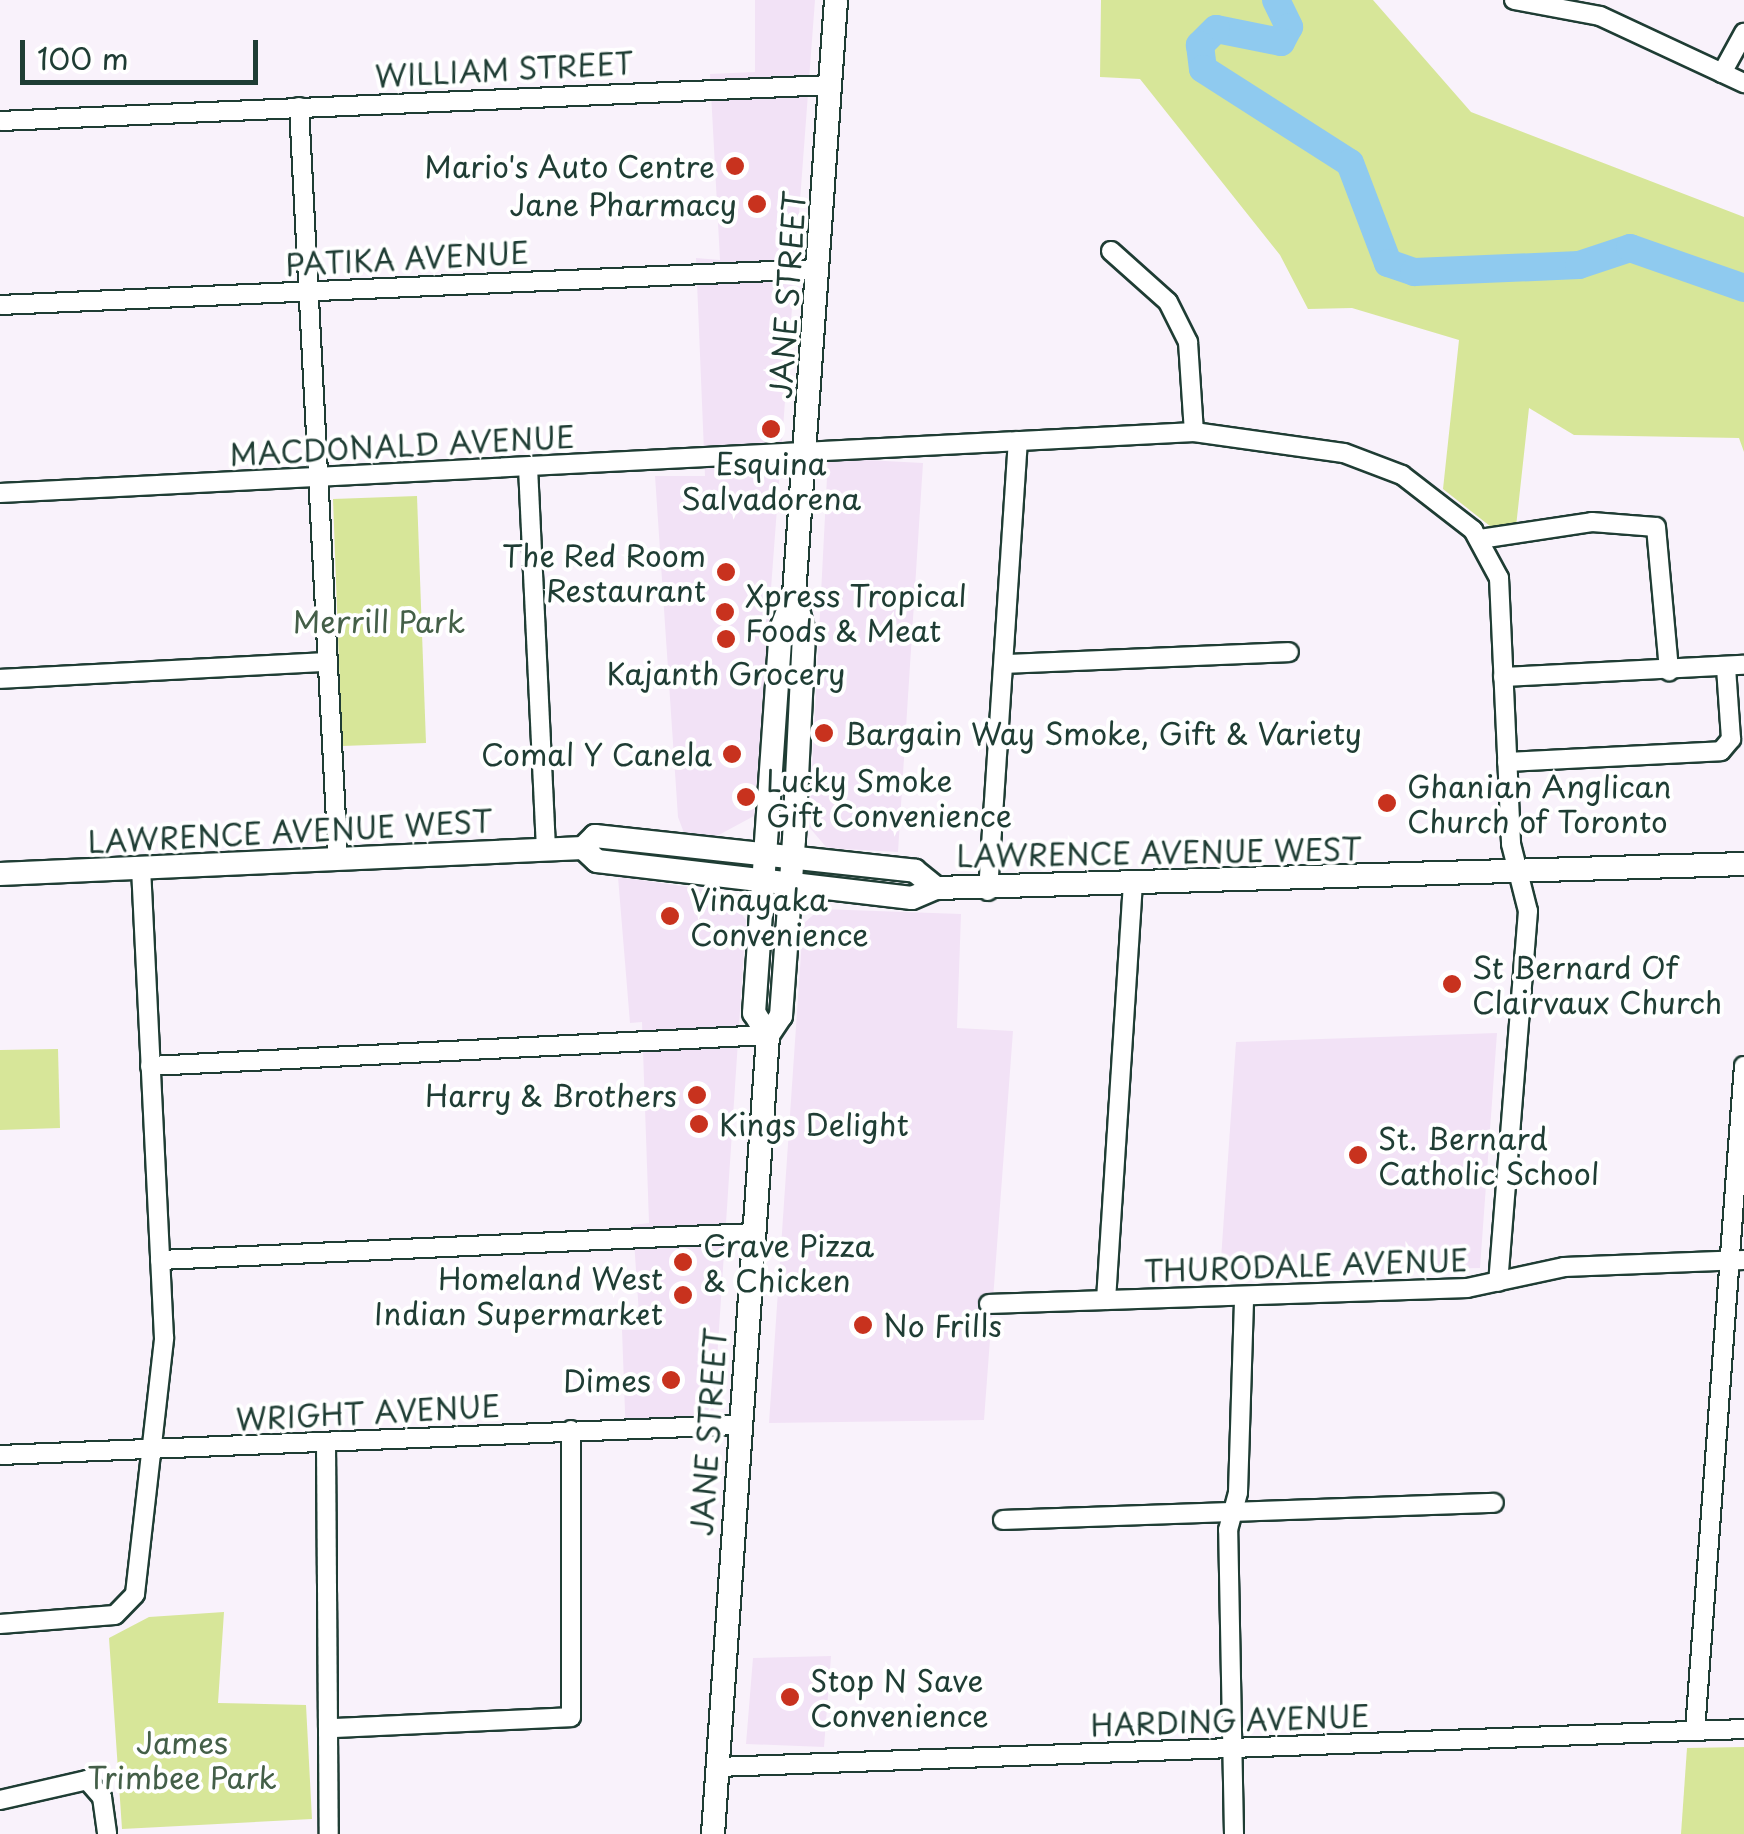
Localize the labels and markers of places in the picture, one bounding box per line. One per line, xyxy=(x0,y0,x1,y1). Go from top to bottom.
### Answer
place label: Mario's Auto Centre xyxy=(423,148,715,184)
marker: Mario's Auto Centre xyxy=(724,155,746,177)
place label: Jane Pharmacy xyxy=(509,186,737,222)
marker: Jane Pharmacy xyxy=(746,193,768,215)
marker: Esquina Salvadorena xyxy=(760,418,782,440)
place label: Esquina Salvadorena xyxy=(681,445,861,516)
place label: The Red Room Restaurant xyxy=(498,537,706,608)
marker: The Red Room Restaurant xyxy=(715,561,737,583)
place label: Xpress Tropical Foods & Meat xyxy=(745,577,967,648)
marker: Xpress Tropical Foods & Meat xyxy=(714,601,736,623)
marker: Kajanth Grocery xyxy=(715,628,737,650)
place label: Kajanth Grocery xyxy=(607,655,845,691)
place label: Bargain Way Smoke, Gift & Variety xyxy=(844,715,1363,751)
marker: Bargain Way Smoke, Gift & Variety xyxy=(813,722,835,744)
place label: Comal Y Canela xyxy=(479,736,712,772)
marker: Comal Y Canela xyxy=(721,743,743,765)
place label: Lucky Smoke Gift Convenience xyxy=(766,762,1012,832)
place label: Ghanian Anglican Church of Toronto xyxy=(1407,768,1669,838)
marker: Lucky Smoke Gift Convenience xyxy=(735,786,757,808)
marker: Ghanian Anglican Church of Toronto xyxy=(1376,792,1398,814)
place label: Vinayaka Convenience xyxy=(690,881,869,952)
marker: Vinayaka Convenience xyxy=(659,905,681,927)
place label: St Bernard Of Clairvaux Church xyxy=(1472,949,1723,1020)
marker: St Bernard Of Clairvaux Church xyxy=(1441,973,1463,995)
place label: Harry & Brothers xyxy=(423,1077,677,1113)
marker: Harry & Brothers xyxy=(686,1084,708,1106)
place label: Kings Delight xyxy=(719,1106,907,1142)
marker: Kings Delight xyxy=(688,1113,710,1135)
place label: St. Bernard Catholic School xyxy=(1378,1120,1601,1190)
marker: St. Bernard Catholic School xyxy=(1347,1144,1369,1166)
place label: Crave Pizza & Chicken xyxy=(703,1227,873,1298)
marker: Crave Pizza & Chicken xyxy=(672,1251,694,1273)
place label: Homeland West Indian Supermarket xyxy=(375,1260,663,1330)
marker: Homeland West Indian Supermarket xyxy=(672,1284,694,1306)
place label: No Frills xyxy=(883,1307,1001,1343)
marker: No Frills xyxy=(852,1314,874,1336)
place label: Dimes xyxy=(563,1362,651,1398)
marker: Dimes xyxy=(660,1369,682,1391)
place label: Stop N Save Convenience xyxy=(810,1662,989,1732)
marker: Stop N Save Convenience xyxy=(779,1686,801,1708)

